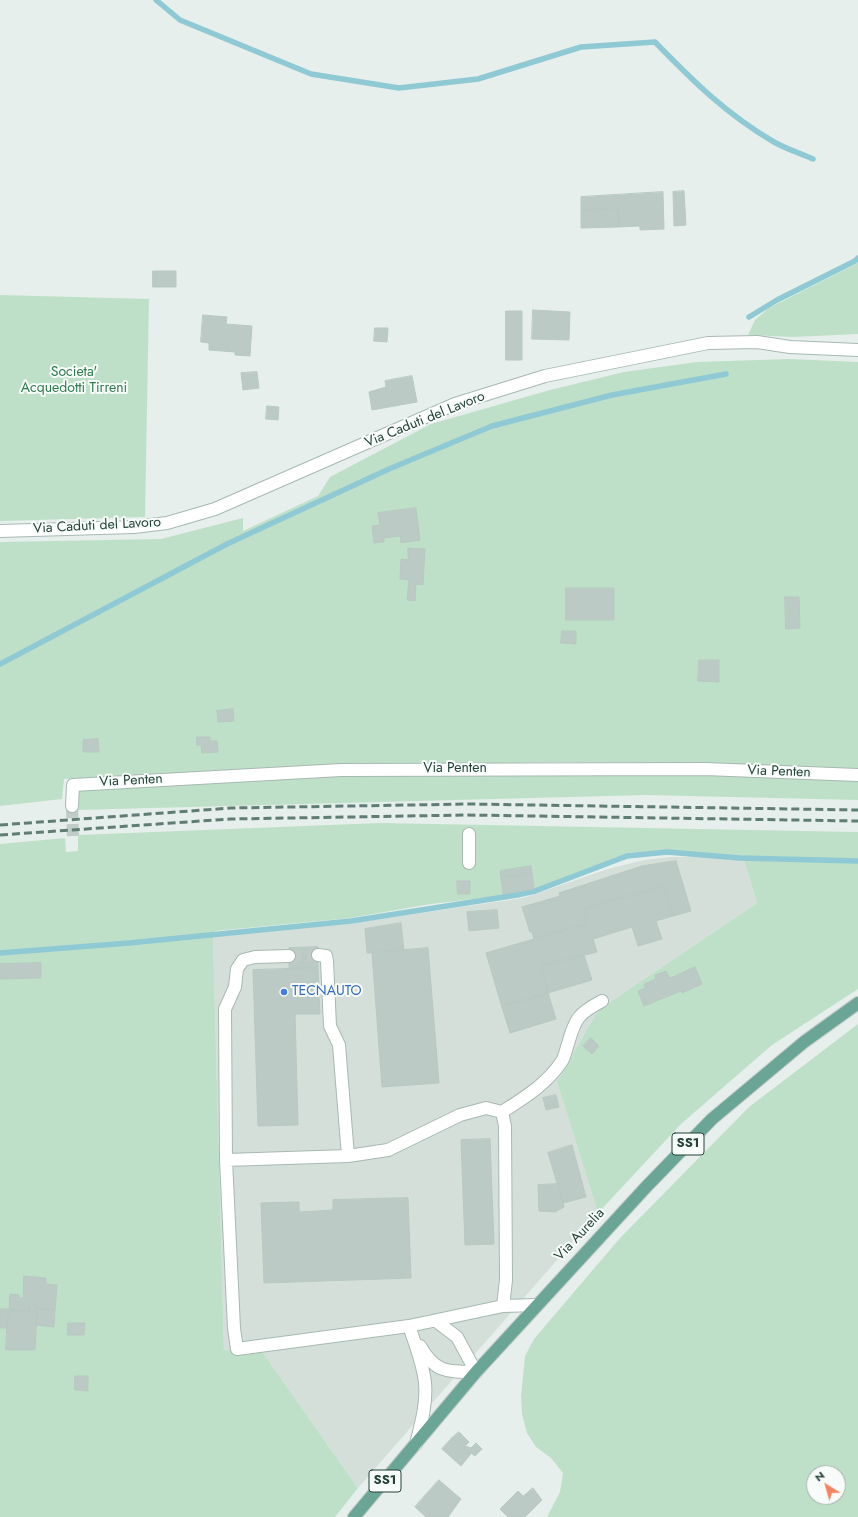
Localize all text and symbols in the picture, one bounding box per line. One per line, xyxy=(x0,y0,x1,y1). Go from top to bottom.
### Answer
park label: Societa' Acquedotti Tirreni xyxy=(21,365,127,398)
street label: Via Caduti del Lavoro xyxy=(362,388,488,452)
street label: Via Caduti del Lavoro xyxy=(33,514,161,538)
street label: Via Penten xyxy=(423,761,487,777)
street label: Via Penten xyxy=(747,762,811,782)
street label: Via Penten xyxy=(99,771,163,791)
place label: TECNAUTO xyxy=(292,984,362,1000)
marker: TECNAUTO xyxy=(279,987,289,997)
road number: SS1 xyxy=(672,1133,704,1155)
street label: Via Aurelia xyxy=(552,1205,608,1265)
north arrow xyxy=(806,1465,846,1505)
text: N xyxy=(811,1467,828,1485)
road number: SS1 xyxy=(369,1470,401,1492)

